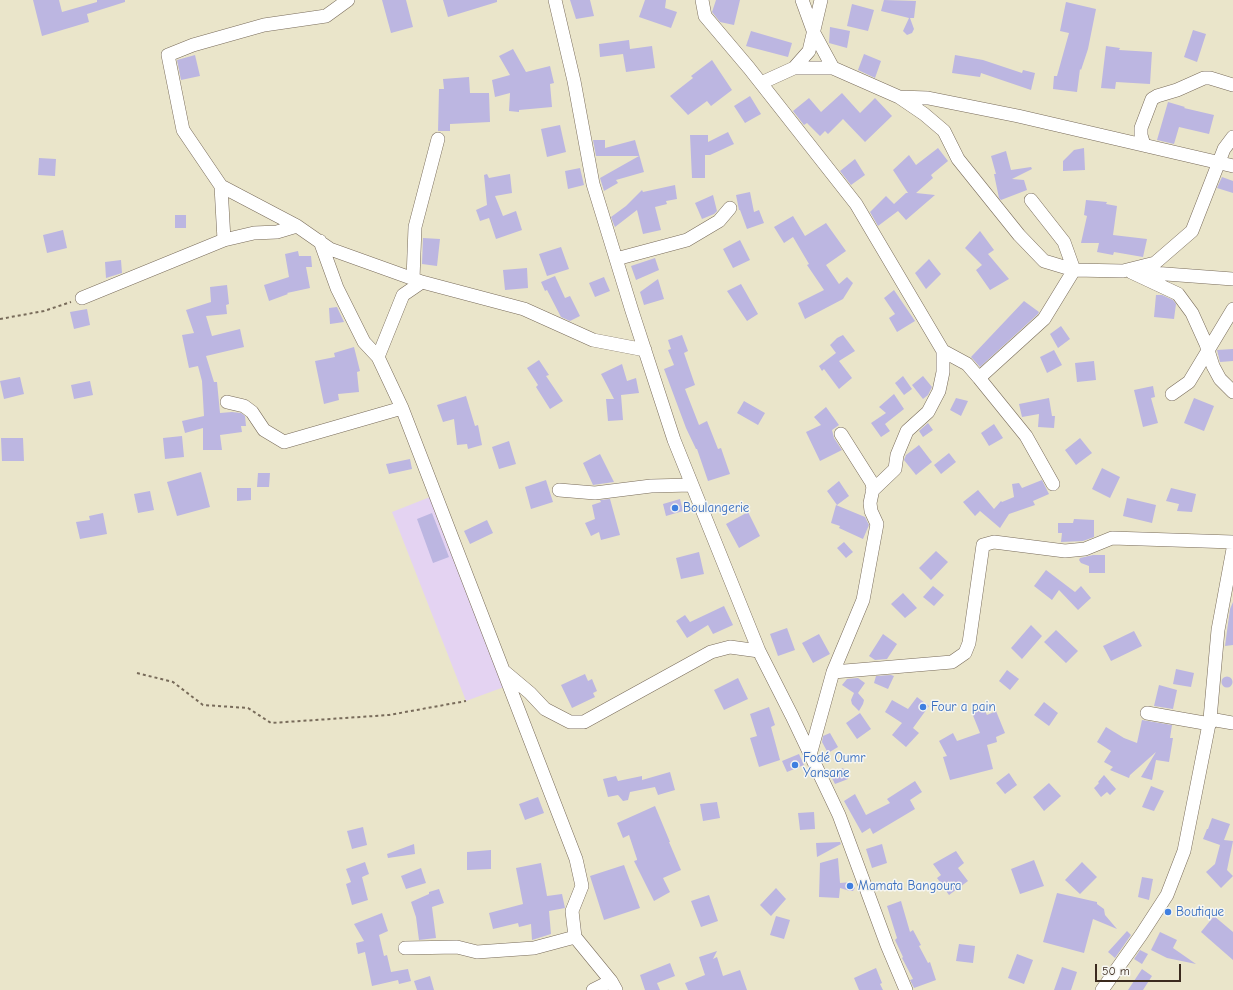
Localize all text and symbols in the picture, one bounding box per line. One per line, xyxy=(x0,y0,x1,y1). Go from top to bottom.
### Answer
place label: Boulangerie xyxy=(683,500,749,516)
marker: Boulangerie xyxy=(670,503,680,513)
place label: Four a pain xyxy=(931,699,996,715)
marker: Four a pain xyxy=(918,702,928,712)
place label: Fodé Oumr Yansane xyxy=(803,750,865,781)
marker: Fodé Oumr Yansane xyxy=(790,760,800,770)
place label: Mamata Bangoura xyxy=(858,878,961,894)
marker: Mamata Bangoura xyxy=(845,881,855,891)
place label: Boutique xyxy=(1176,904,1224,920)
marker: Boutique xyxy=(1163,907,1173,917)
scale bar xyxy=(1097,956,1183,982)
text: 50 m xyxy=(1102,964,1130,978)

